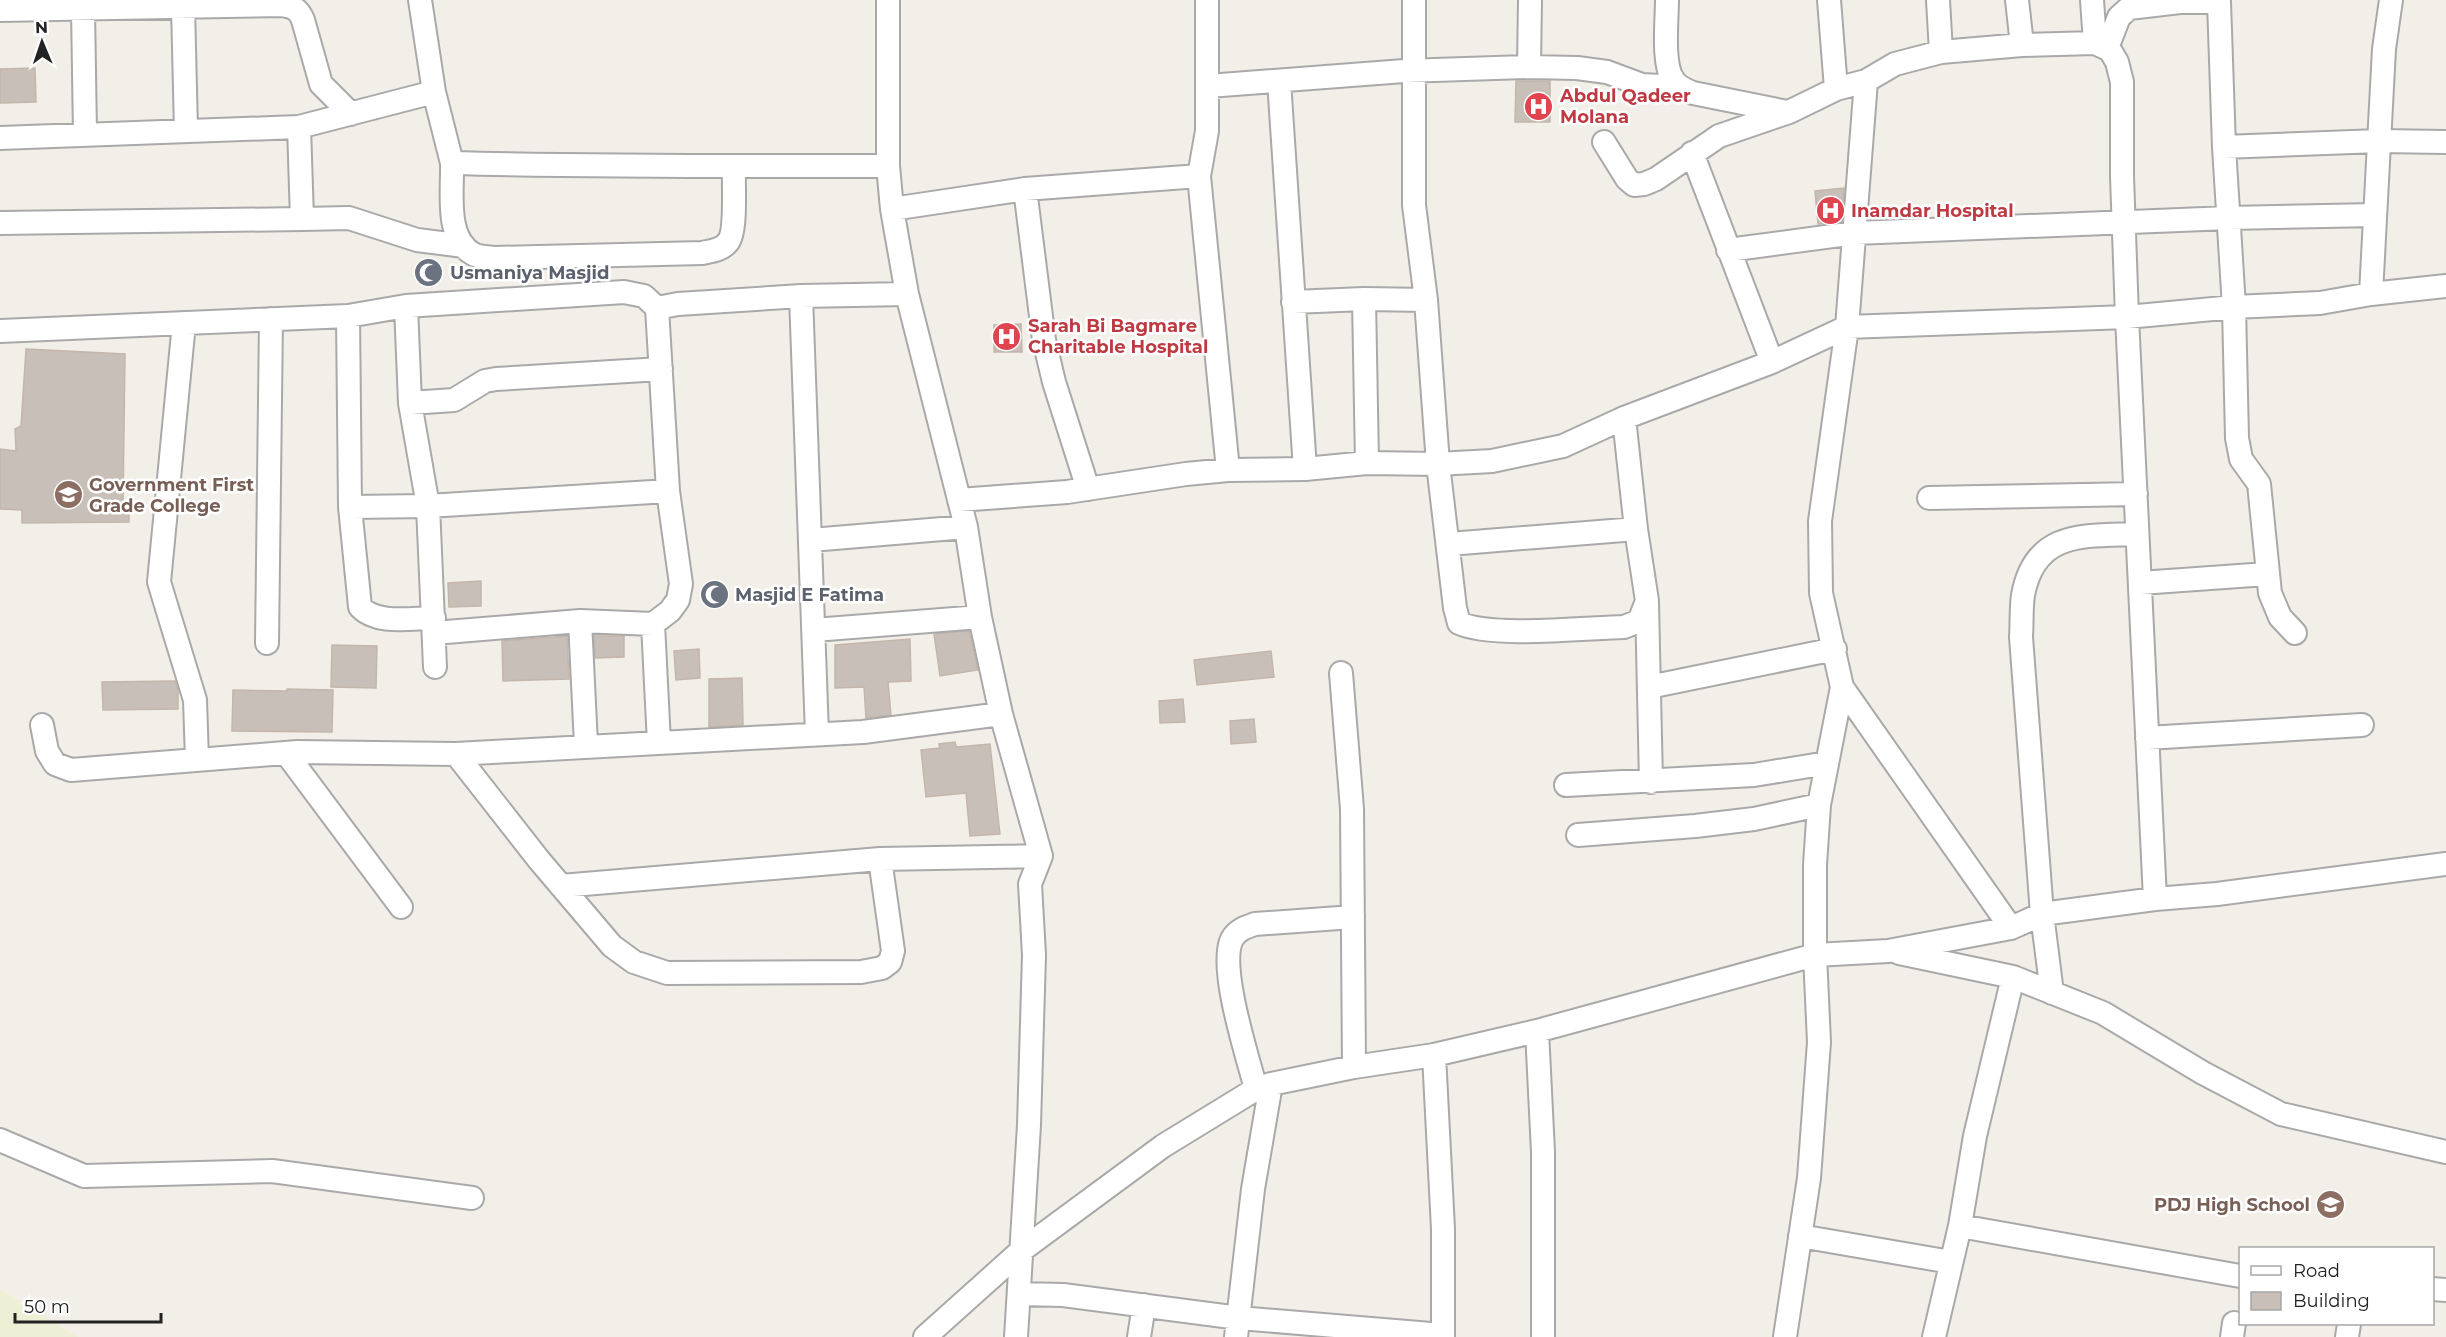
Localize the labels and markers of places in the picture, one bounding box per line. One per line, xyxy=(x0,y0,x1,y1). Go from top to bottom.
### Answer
place label: Abdul Qadeer Molana xyxy=(1559,85,1691,128)
hospital icon: Abdul Qadeer Molana xyxy=(1523,90,1555,122)
hospital icon: Inamdar Hospital xyxy=(1814,195,1846,227)
place label: Inamdar Hospital xyxy=(1851,200,2014,222)
mosque icon: Usmaniya Masjid xyxy=(413,257,445,289)
place label: Usmaniya Masjid xyxy=(450,262,609,284)
place label: Sarah Bi Bagmare Charitable Hospital xyxy=(1028,315,1208,358)
hospital icon: Sarah Bi Bagmare Charitable Hospital xyxy=(991,320,1023,352)
place label: Government First Grade College xyxy=(89,474,254,517)
school or university icon: Government First Grade College xyxy=(52,479,84,511)
mosque icon: Masjid E Fatima xyxy=(698,579,730,611)
place label: Masjid E Fatima xyxy=(735,584,884,606)
school or university icon: PDJ High School xyxy=(2315,1189,2347,1221)
place label: PDJ High School xyxy=(2154,1194,2310,1216)

